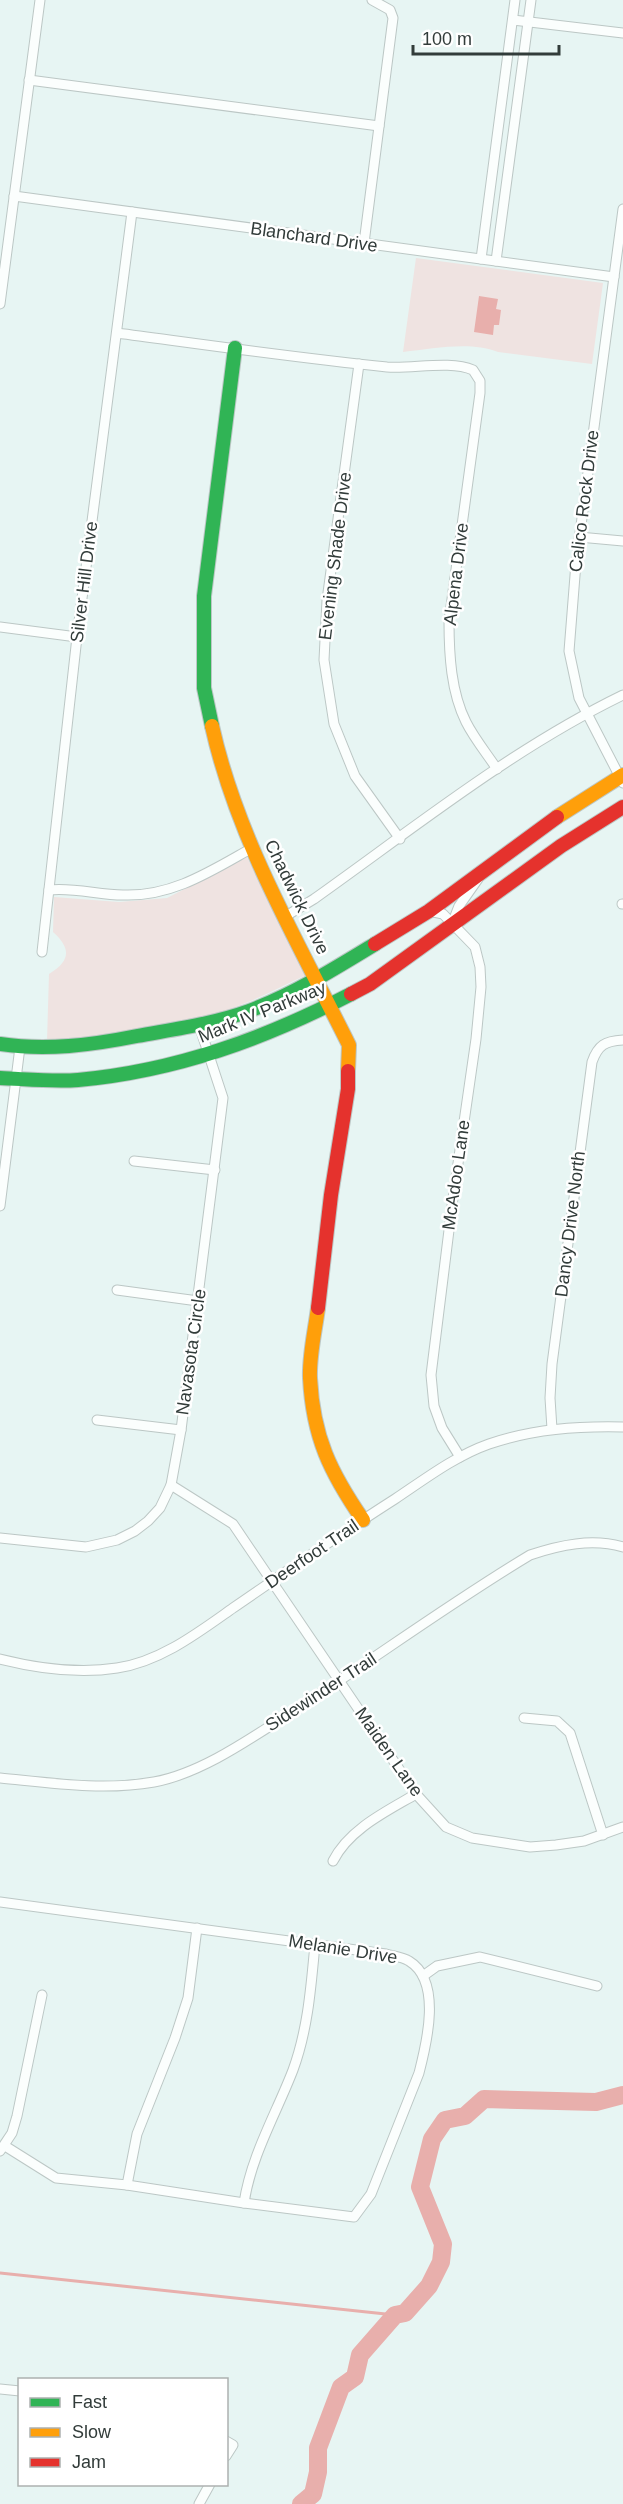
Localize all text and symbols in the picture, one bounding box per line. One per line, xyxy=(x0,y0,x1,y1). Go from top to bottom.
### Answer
scale bar xyxy=(413,18,558,56)
text: 100 m xyxy=(422,29,472,49)
street label: Blanchard Drive xyxy=(249,218,379,256)
street label: Calico Rock Drive xyxy=(565,429,603,573)
street label: Evening Shade Drive xyxy=(315,471,355,641)
street label: Silver Hill Drive xyxy=(67,520,101,644)
street label: Alpena Drive xyxy=(440,522,472,626)
street label: Chadwick Drive xyxy=(261,836,333,958)
street label: Mark IV Parkway xyxy=(195,977,329,1047)
street label: McAdoo Lane xyxy=(438,1119,474,1231)
street label: Dancy Drive North xyxy=(551,1150,589,1298)
street label: Navasota Circle xyxy=(172,1288,210,1416)
street label: Deerfoot Trail xyxy=(262,1516,362,1592)
street label: Sidewinder Trail xyxy=(262,1649,380,1735)
street label: Maiden Lane xyxy=(351,1704,427,1800)
street label: Melanie Drive xyxy=(287,1931,399,1967)
legend xyxy=(18,2378,228,2486)
text: Fast xyxy=(72,2392,107,2412)
text: Slow xyxy=(72,2422,112,2442)
text: Jam xyxy=(72,2452,106,2472)

